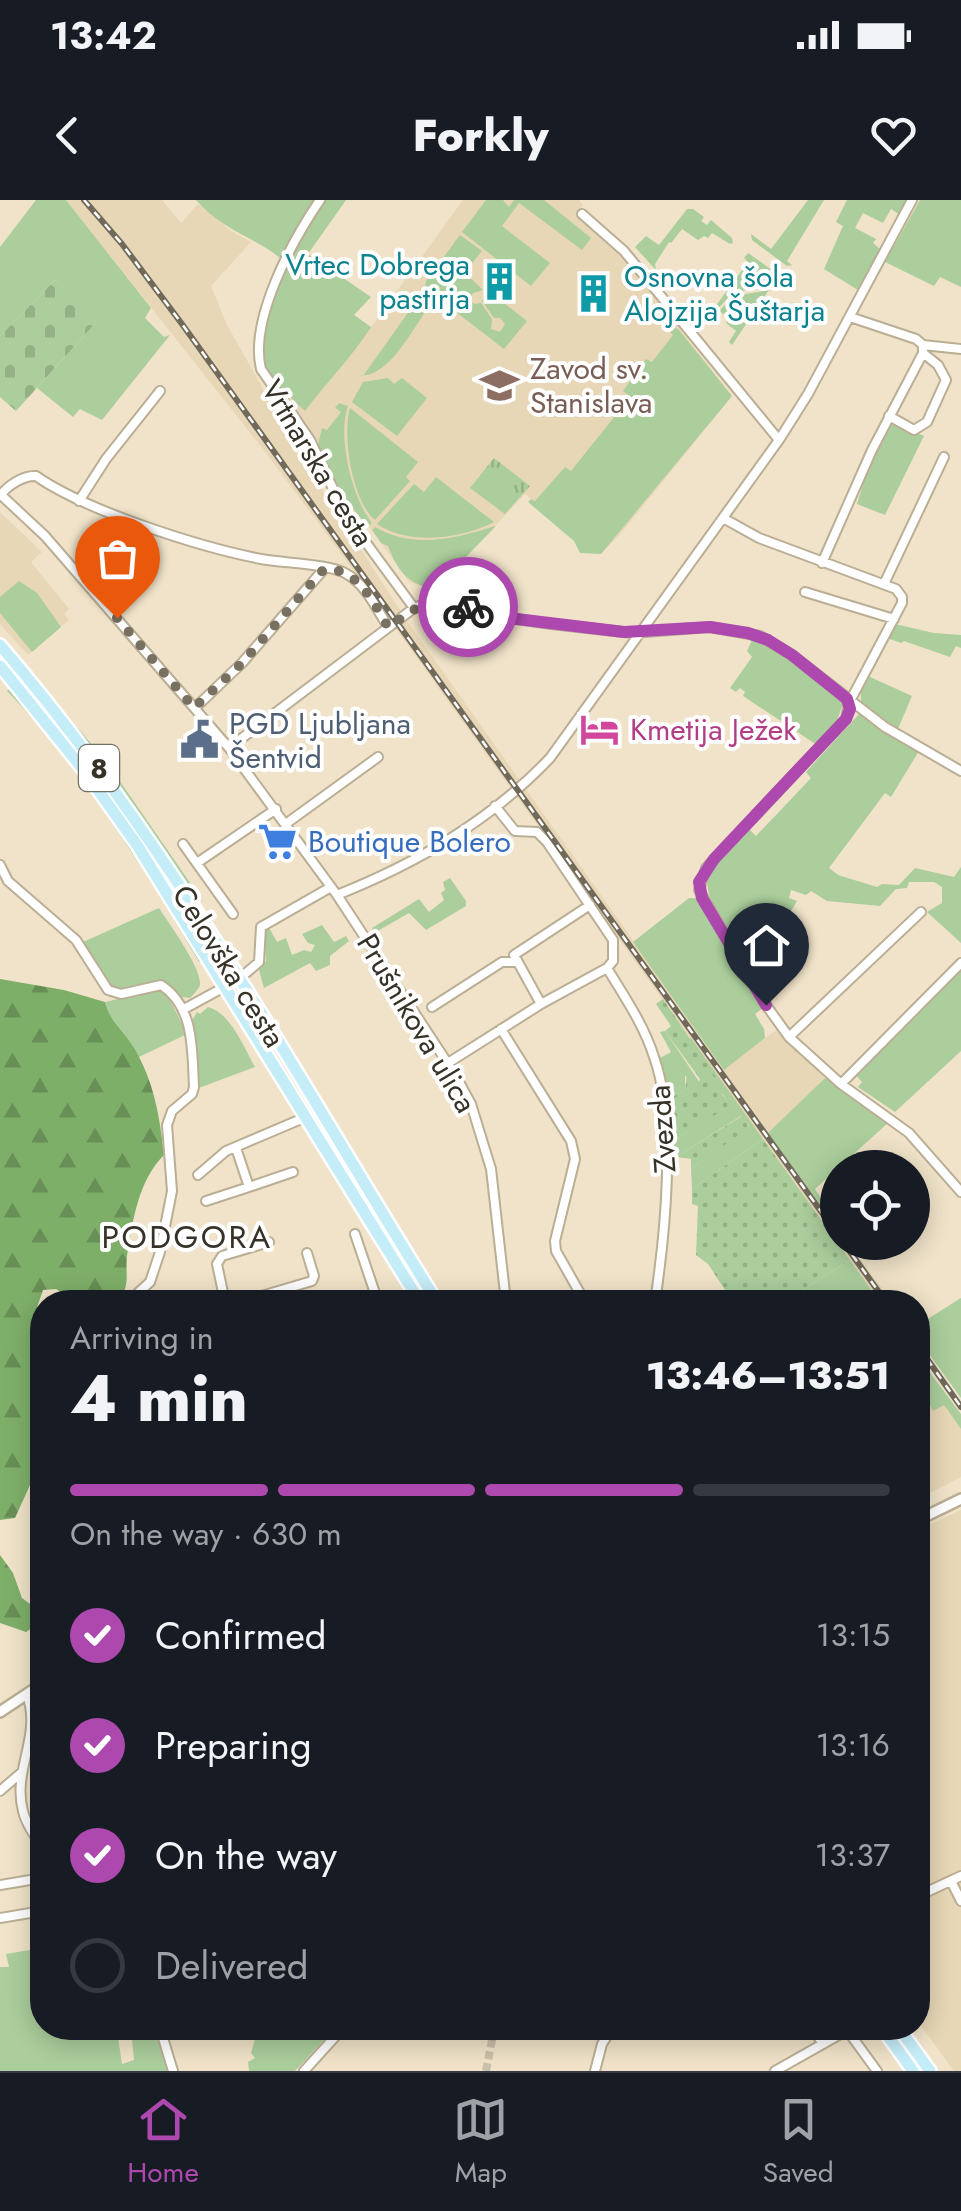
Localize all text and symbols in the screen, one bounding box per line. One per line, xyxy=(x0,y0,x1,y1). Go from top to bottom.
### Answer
text: 13:42 xyxy=(50,8,157,63)
text: Forkly xyxy=(413,103,548,168)
icon: back xyxy=(40,108,95,163)
icon: heart xyxy=(866,108,921,163)
place label: Vrtec Dobrega pastirja xyxy=(285,243,470,320)
place label: Osnovna šola Alojzija Šuštarja xyxy=(624,255,825,332)
building icon: Vrtec Dobrega pastirja xyxy=(479,260,521,302)
building icon: Osnovna šola Alojzija Šuštarja xyxy=(573,272,615,314)
place label: Zavod sv. Stanislava xyxy=(530,347,653,424)
school or university icon: Zavod sv. Stanislava xyxy=(479,364,521,406)
street label: Vrtnarska cesta xyxy=(251,371,385,555)
pin xyxy=(75,516,160,619)
icon: bag xyxy=(90,531,145,586)
courier xyxy=(418,557,518,657)
icon: bike xyxy=(441,580,496,635)
place label: PGD Ljubljana Šentvid xyxy=(229,702,411,779)
hotel icon: Kmetija Ježek xyxy=(579,708,621,750)
place label: Kmetija Ježek xyxy=(630,708,797,751)
public building icon: PGD Ljubljana Šentvid xyxy=(178,719,220,761)
road number: 8 xyxy=(79,745,119,791)
supermarket icon: Boutique Bolero xyxy=(257,820,299,862)
place label: Boutique Bolero xyxy=(308,820,511,863)
street label: Celovška cesta xyxy=(162,876,296,1056)
pin xyxy=(724,903,809,1006)
icon: home xyxy=(739,918,794,973)
street label: Prušnikova ulica xyxy=(347,925,487,1121)
street label: Zvezda xyxy=(637,1084,687,1174)
map controls xyxy=(820,1150,930,1260)
button: locate xyxy=(820,1150,930,1260)
district label: PODGORA xyxy=(101,1214,273,1260)
text: Arriving in xyxy=(70,1315,214,1361)
text: 13:46–13:51 xyxy=(646,1348,890,1403)
text: 4 min xyxy=(70,1351,248,1445)
text: On the way · 630 m xyxy=(70,1511,342,1557)
icon: check xyxy=(70,1608,125,1663)
text: Confirmed xyxy=(155,1608,326,1663)
text: 13:15 xyxy=(816,1612,890,1658)
icon: check xyxy=(70,1718,125,1773)
text: Preparing xyxy=(155,1718,312,1773)
text: 13:16 xyxy=(816,1722,890,1768)
icon: check xyxy=(70,1828,125,1883)
text: On the way xyxy=(155,1828,337,1883)
text: 13:37 xyxy=(815,1832,890,1878)
text: Delivered xyxy=(155,1938,308,1993)
tab: Home xyxy=(127,2092,199,2193)
tab: Map xyxy=(453,2092,508,2193)
tab: Saved xyxy=(763,2092,834,2193)

